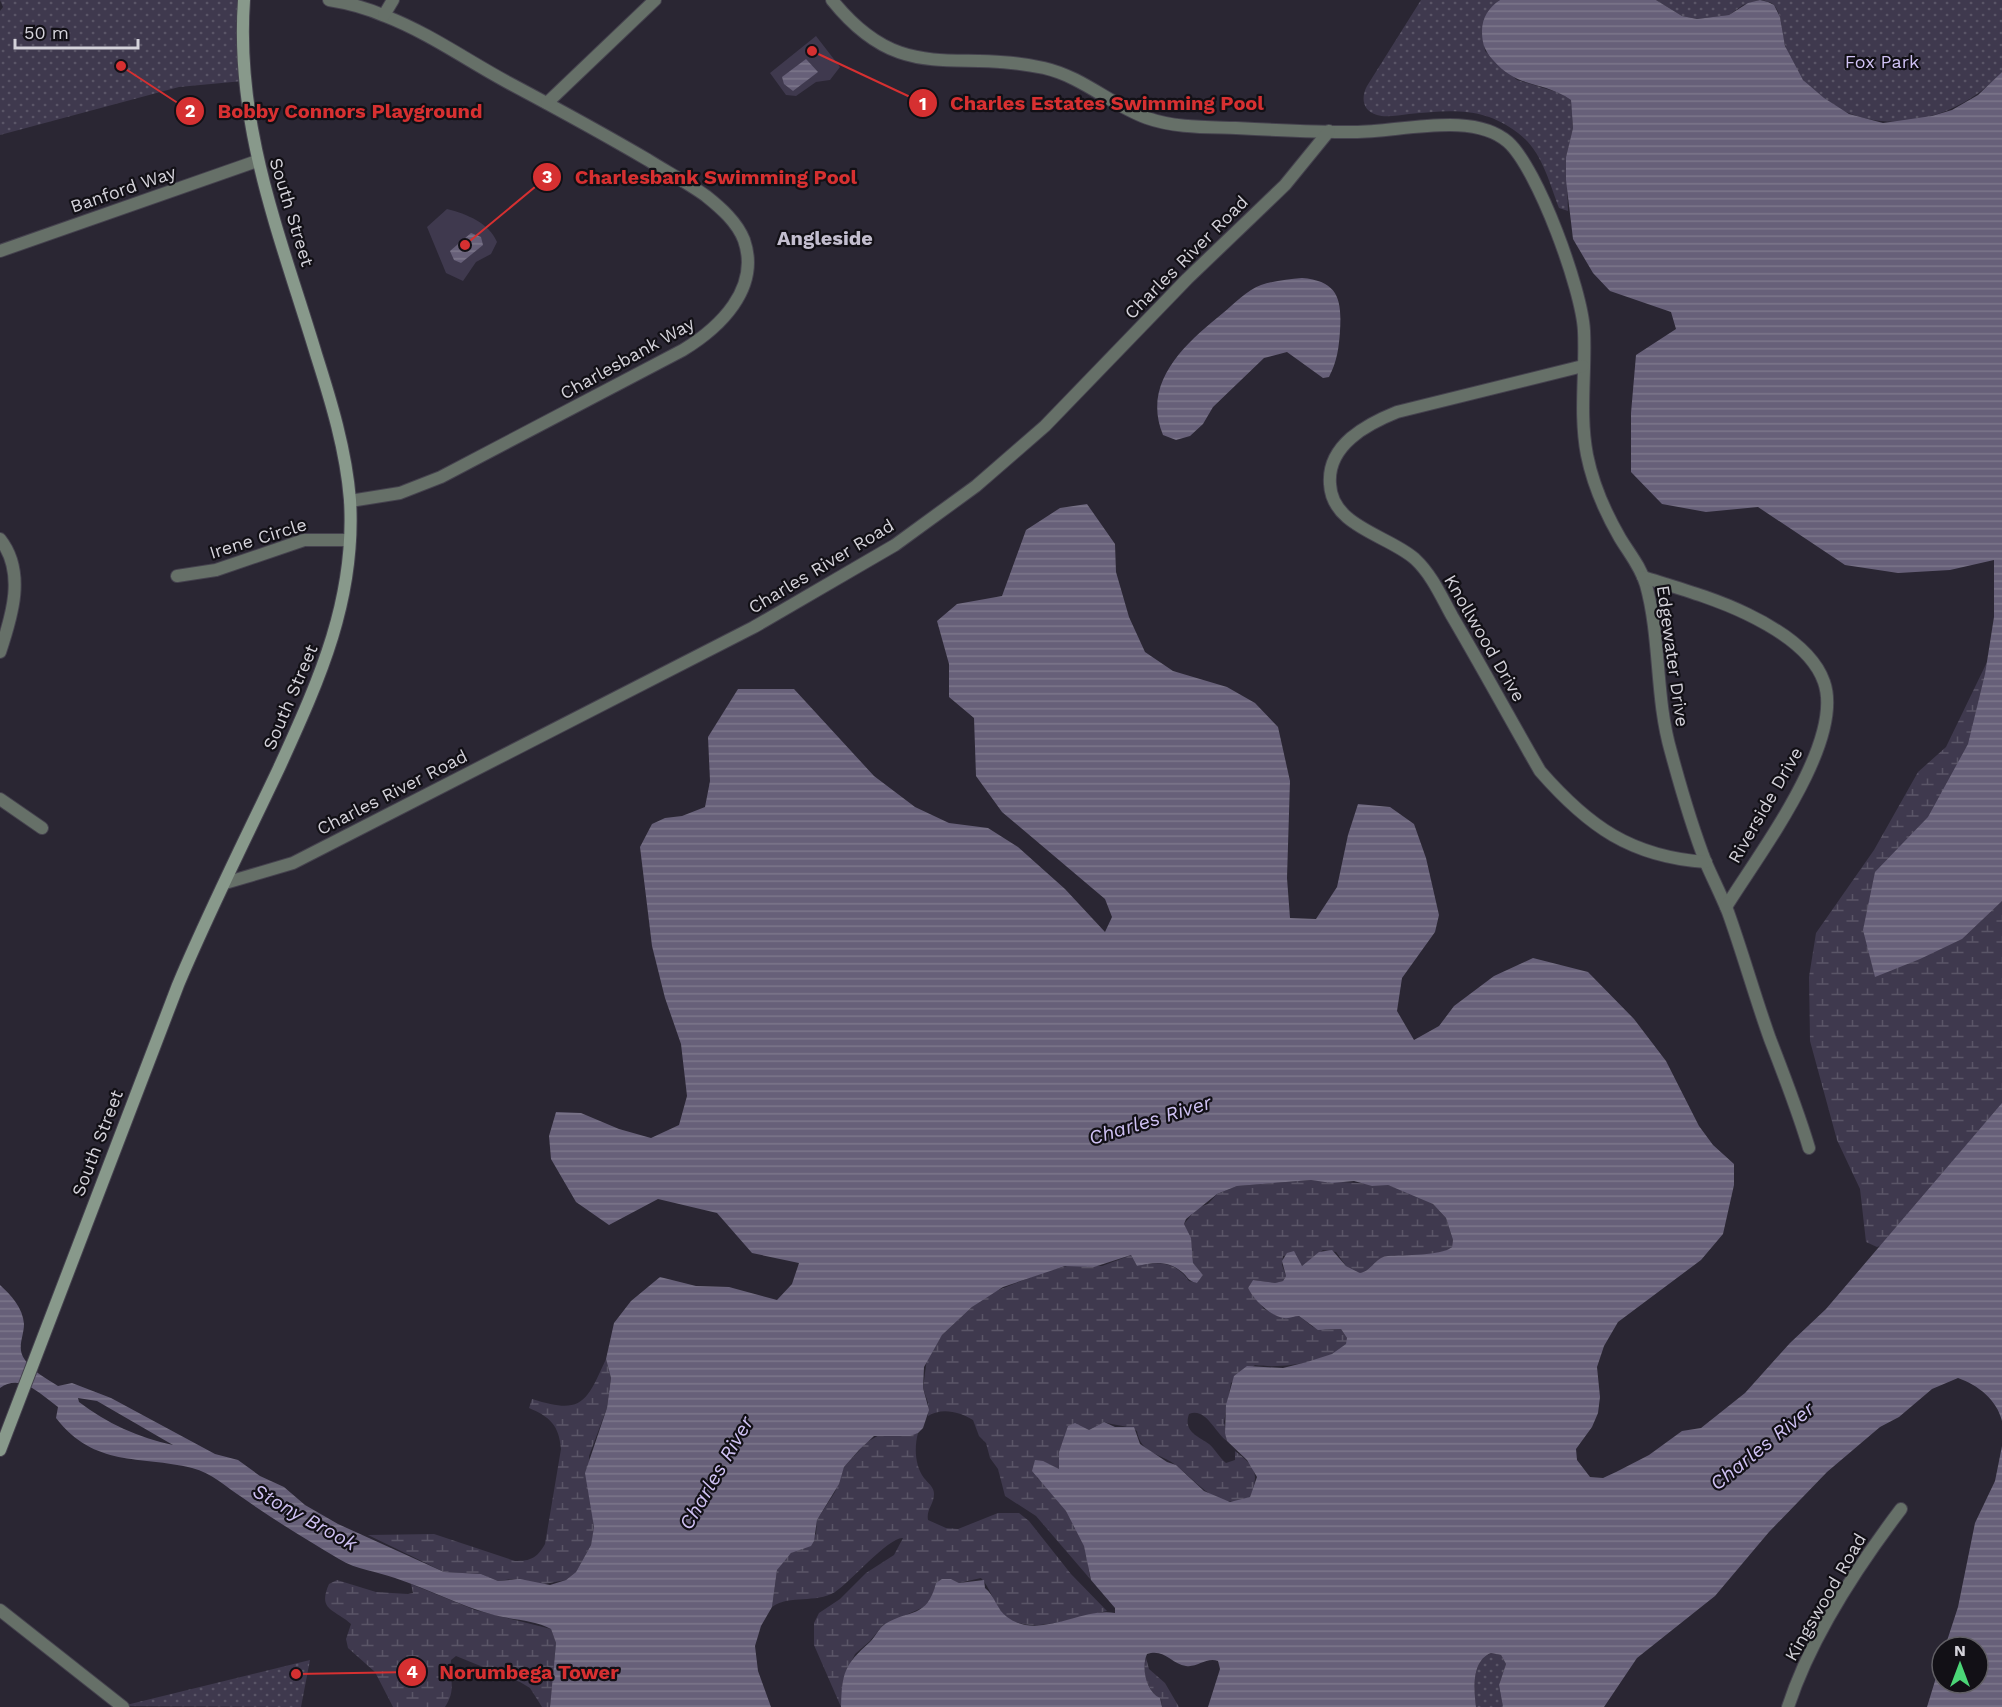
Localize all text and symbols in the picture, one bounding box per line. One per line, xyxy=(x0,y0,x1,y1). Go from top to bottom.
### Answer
scale bar xyxy=(15,12,138,50)
text: 50 m xyxy=(24,22,69,43)
park label: Fox Park xyxy=(1845,51,1919,72)
callout: Charles Estates Swimming Pool xyxy=(908,84,1276,122)
text: Charles Estates Swimming Pool xyxy=(950,91,1264,115)
callout: Bobby Connors Playground xyxy=(175,92,495,130)
text: 1 xyxy=(919,93,927,114)
text: Bobby Connors Playground xyxy=(217,99,483,123)
text: 2 xyxy=(185,100,195,121)
street label: South Street xyxy=(266,155,319,269)
callout: Charlesbank Swimming Pool xyxy=(532,158,869,196)
street label: Banford Way xyxy=(67,161,179,217)
text: Charlesbank Swimming Pool xyxy=(575,165,858,189)
text: 3 xyxy=(542,166,552,187)
street label: Charles River Road xyxy=(1120,191,1252,323)
district label: Angleside xyxy=(777,226,873,250)
street label: Charlesbank Way xyxy=(556,312,698,404)
street label: Irene Circle xyxy=(207,513,309,563)
street label: Charles River Road xyxy=(744,514,898,618)
street label: Knollwood Drive xyxy=(1440,571,1530,705)
street label: Edgewater Drive xyxy=(1653,584,1693,728)
street label: South Street xyxy=(258,641,322,753)
street label: Riverside Drive xyxy=(1723,743,1807,867)
street label: Charles River Road xyxy=(313,745,471,839)
street label: South Street xyxy=(67,1086,127,1199)
water label: Charles River xyxy=(1086,1090,1215,1150)
water label: Charles River xyxy=(1705,1396,1820,1495)
water label: Charles River xyxy=(674,1411,759,1534)
water label: Stony Brook xyxy=(249,1478,362,1556)
street label: Kingswood Road xyxy=(1780,1529,1870,1665)
north arrow xyxy=(1930,1635,1990,1695)
text: N xyxy=(1954,1641,1966,1660)
callout: Norumbega Tower xyxy=(397,1653,631,1691)
text: Norumbega Tower xyxy=(439,1660,619,1684)
text: 4 xyxy=(406,1661,418,1682)

